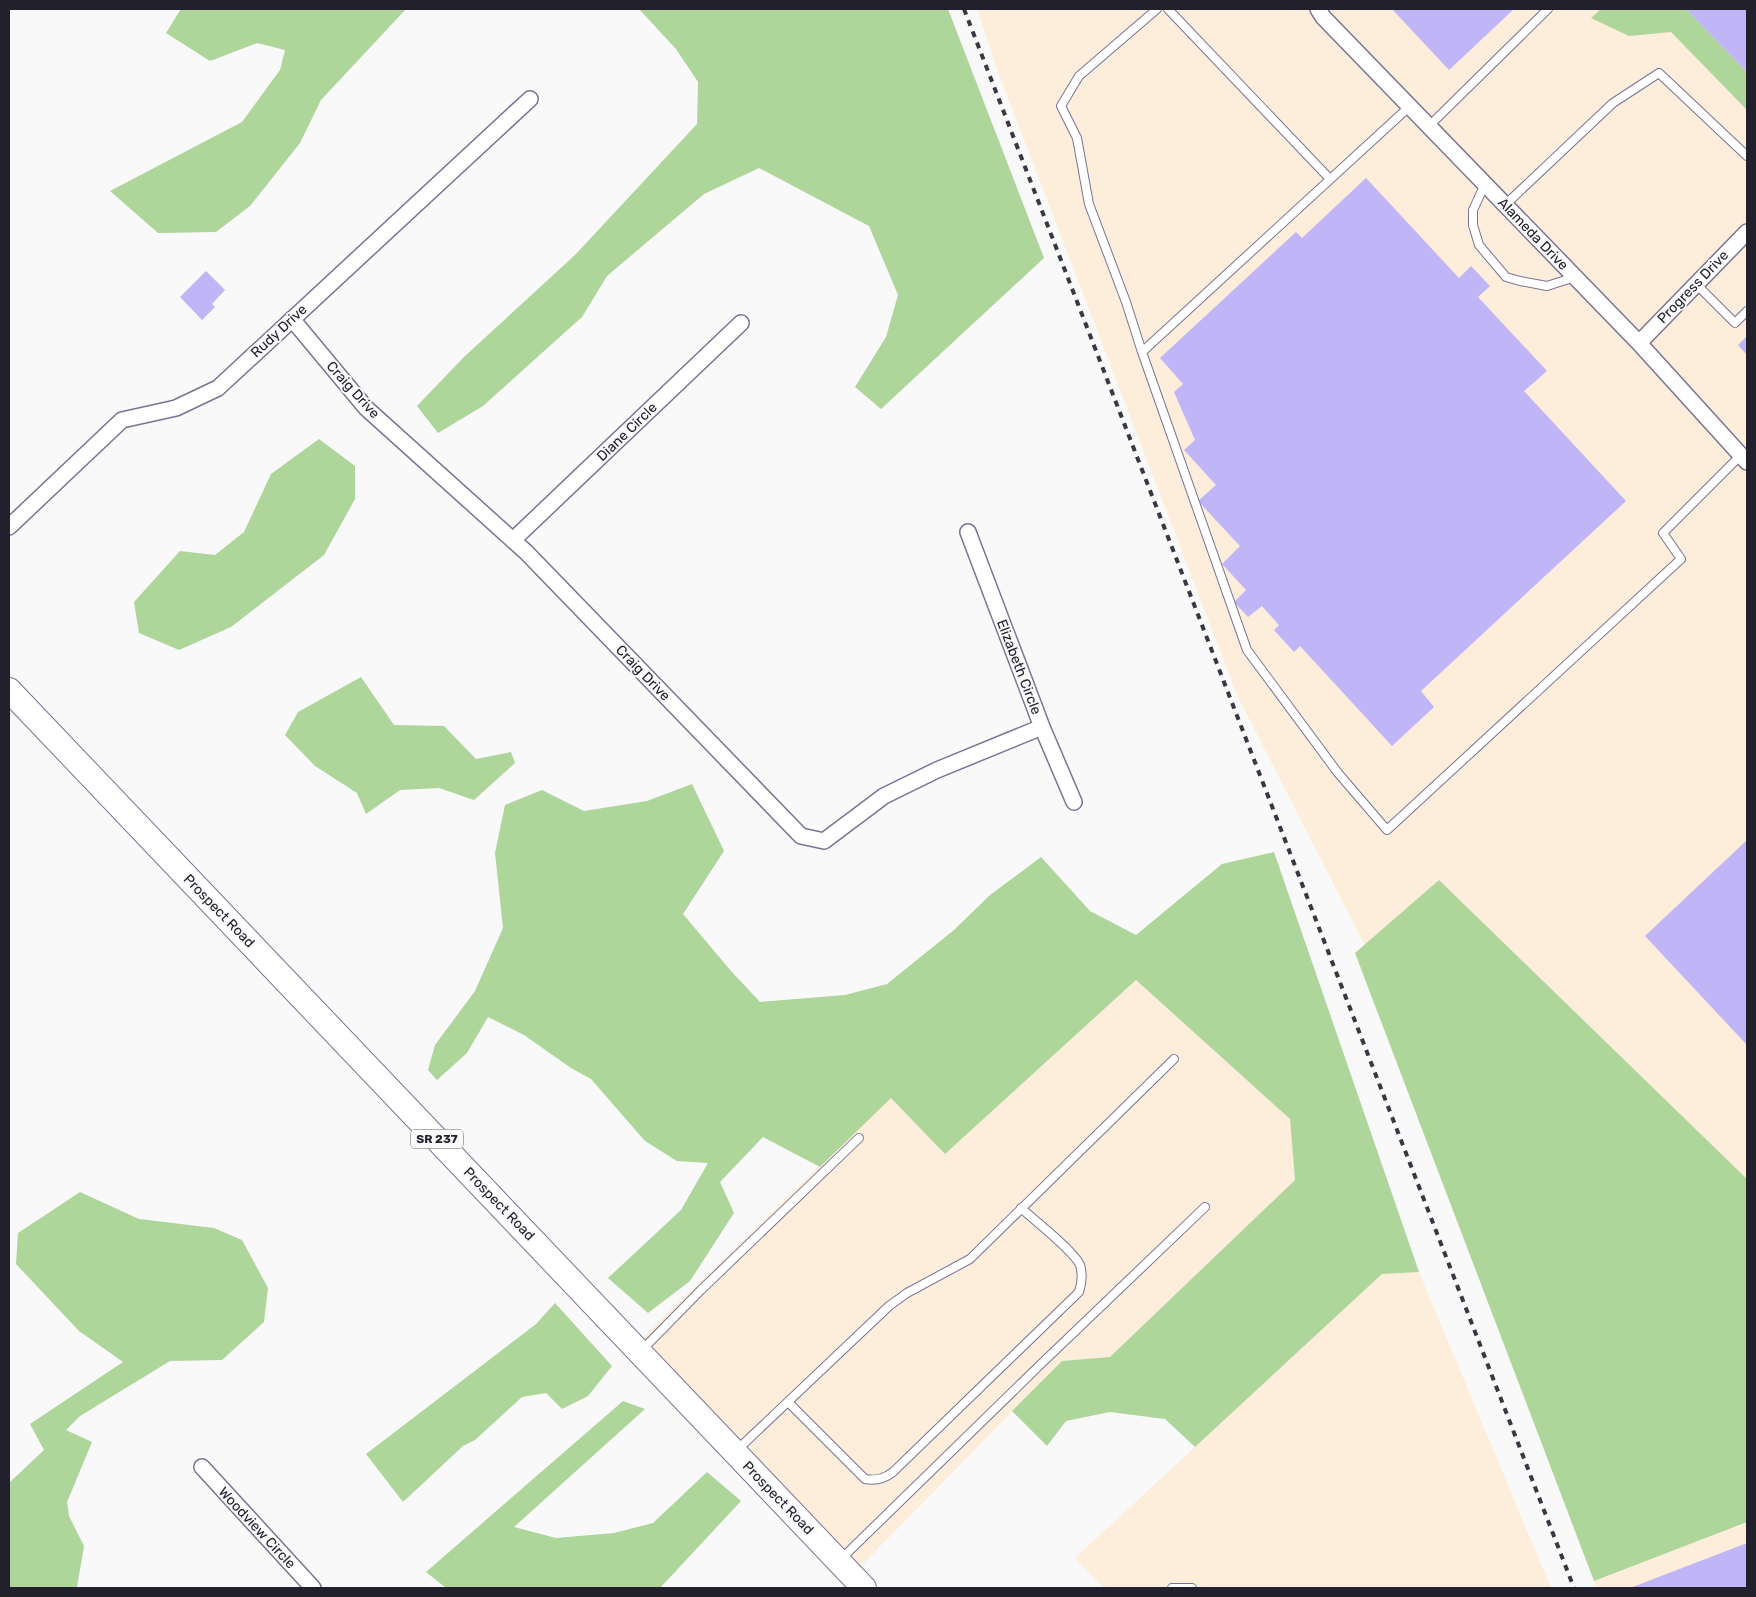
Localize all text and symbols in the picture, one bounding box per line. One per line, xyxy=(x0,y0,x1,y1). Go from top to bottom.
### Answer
street label: Alameda Drive xyxy=(1494,194,1572,274)
street label: Progress Drive xyxy=(1654,247,1732,327)
street label: Rudy Drive xyxy=(247,301,311,361)
street label: Craig Drive xyxy=(323,358,383,422)
street label: Diane Circle xyxy=(593,399,661,465)
street label: Elizabeth Circle xyxy=(993,617,1045,717)
street label: Craig Drive xyxy=(612,642,674,705)
street label: Prospect Road xyxy=(180,871,258,951)
road number: SR 237 xyxy=(411,1130,463,1148)
street label: Prospect Road xyxy=(460,1164,538,1244)
street label: Prospect Road xyxy=(739,1458,817,1538)
street label: Woodview Circle xyxy=(215,1484,299,1572)

